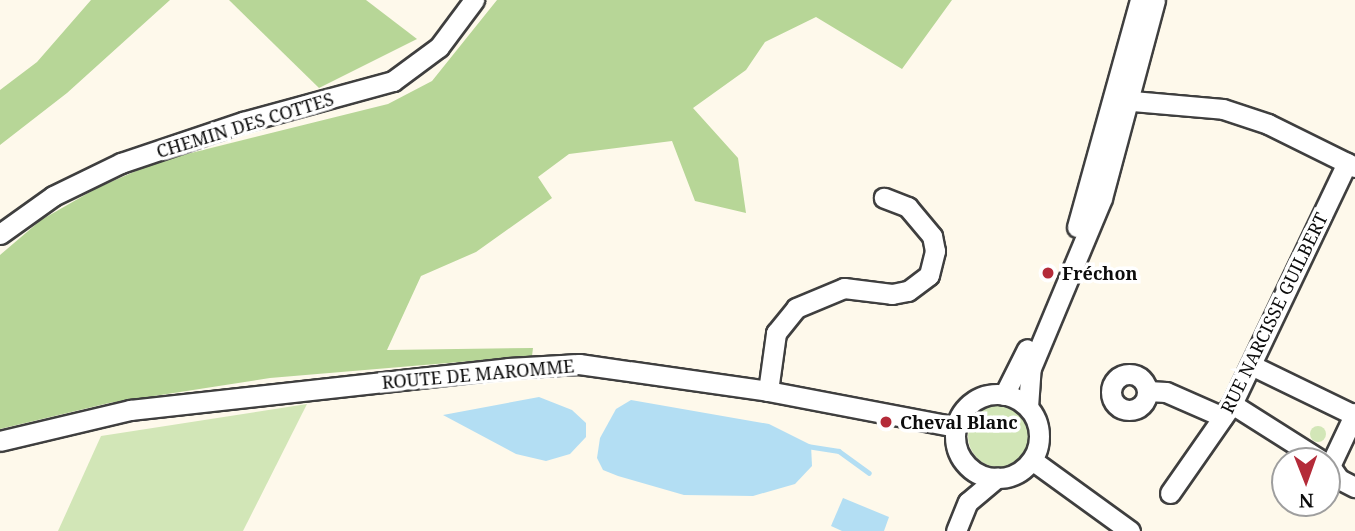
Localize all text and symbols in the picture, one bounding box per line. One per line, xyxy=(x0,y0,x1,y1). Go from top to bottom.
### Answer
street label: CHEMIN DES COTTES xyxy=(154,88,336,162)
street label: RUE NARCISSE GUILBERT xyxy=(1216,209,1332,417)
place label: Fréchon xyxy=(1062,262,1137,284)
marker: Fréchon xyxy=(1040,265,1056,281)
street label: ROUTE DE MAROMME xyxy=(381,355,575,393)
place label: Cheval Blanc xyxy=(900,411,1018,433)
marker: Cheval Blanc xyxy=(878,414,894,430)
north arrow xyxy=(1271,447,1341,517)
text: N xyxy=(1299,488,1314,514)

